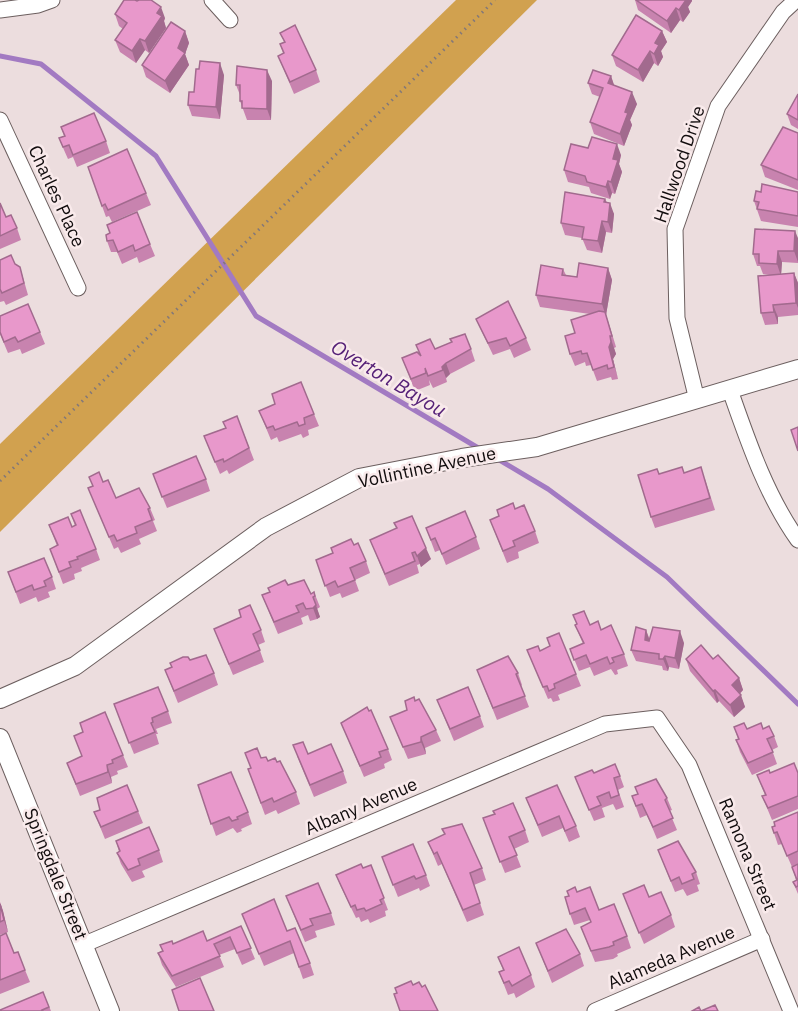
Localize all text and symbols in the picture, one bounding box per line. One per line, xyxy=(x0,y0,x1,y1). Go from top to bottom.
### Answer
street label: Hallwood Drive xyxy=(648,102,710,226)
street label: Charles Place xyxy=(23,141,91,251)
water label: Overton Bayou xyxy=(326,333,452,423)
street label: Vollintine Avenue xyxy=(356,441,498,493)
street label: Albany Avenue xyxy=(301,772,421,840)
street label: Ramona Street xyxy=(714,794,782,914)
street label: Springdale Street xyxy=(19,805,93,943)
street label: Alameda Avenue xyxy=(604,920,738,994)

